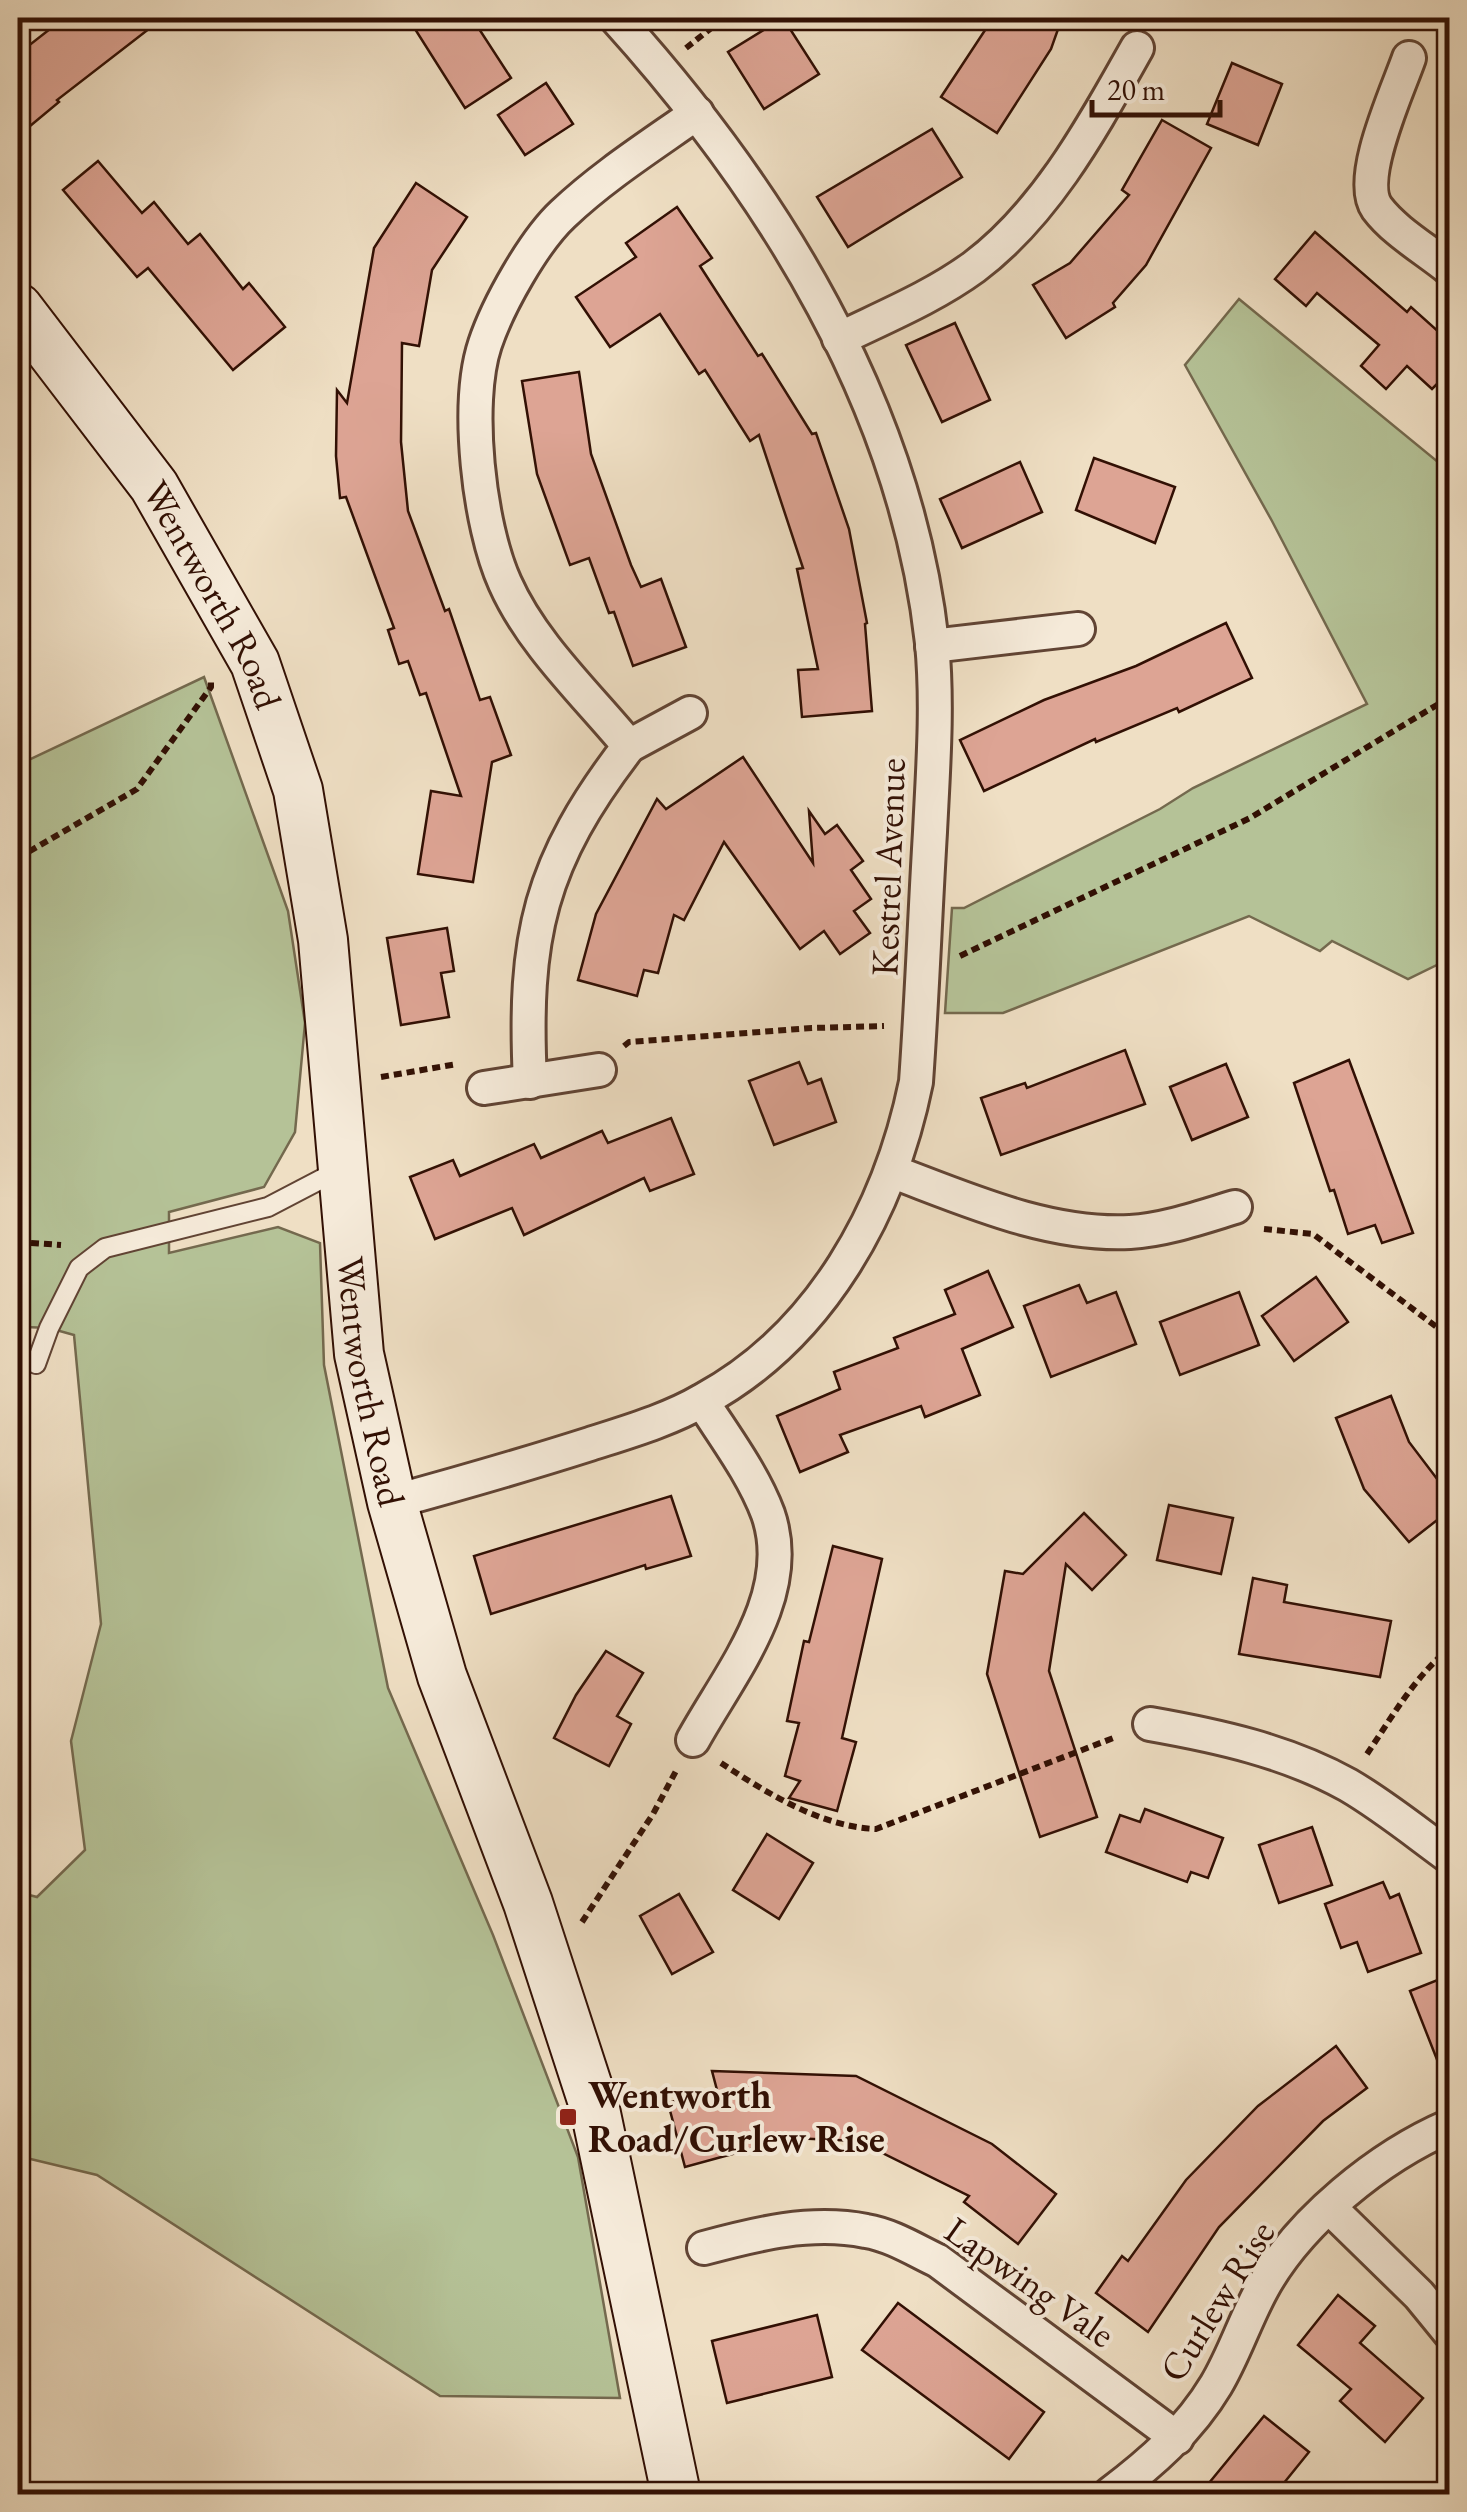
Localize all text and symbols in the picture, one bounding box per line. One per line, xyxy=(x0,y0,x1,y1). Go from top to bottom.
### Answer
scale bar xyxy=(1092,55,1220,117)
text: 20 m xyxy=(1107,70,1165,109)
street label: Wentworth Road xyxy=(132,471,294,716)
street label: Kestrel Avenue xyxy=(859,757,916,977)
street label: Wentworth Road xyxy=(327,1254,417,1511)
place label: Wentworth Road/Curlew Rise xyxy=(588,2070,885,2163)
marker: Wentworth Road/Curlew Rise xyxy=(557,2106,579,2128)
street label: Lapwing Vale xyxy=(936,2205,1125,2358)
street label: Curlew Rise xyxy=(1148,2211,1285,2390)

